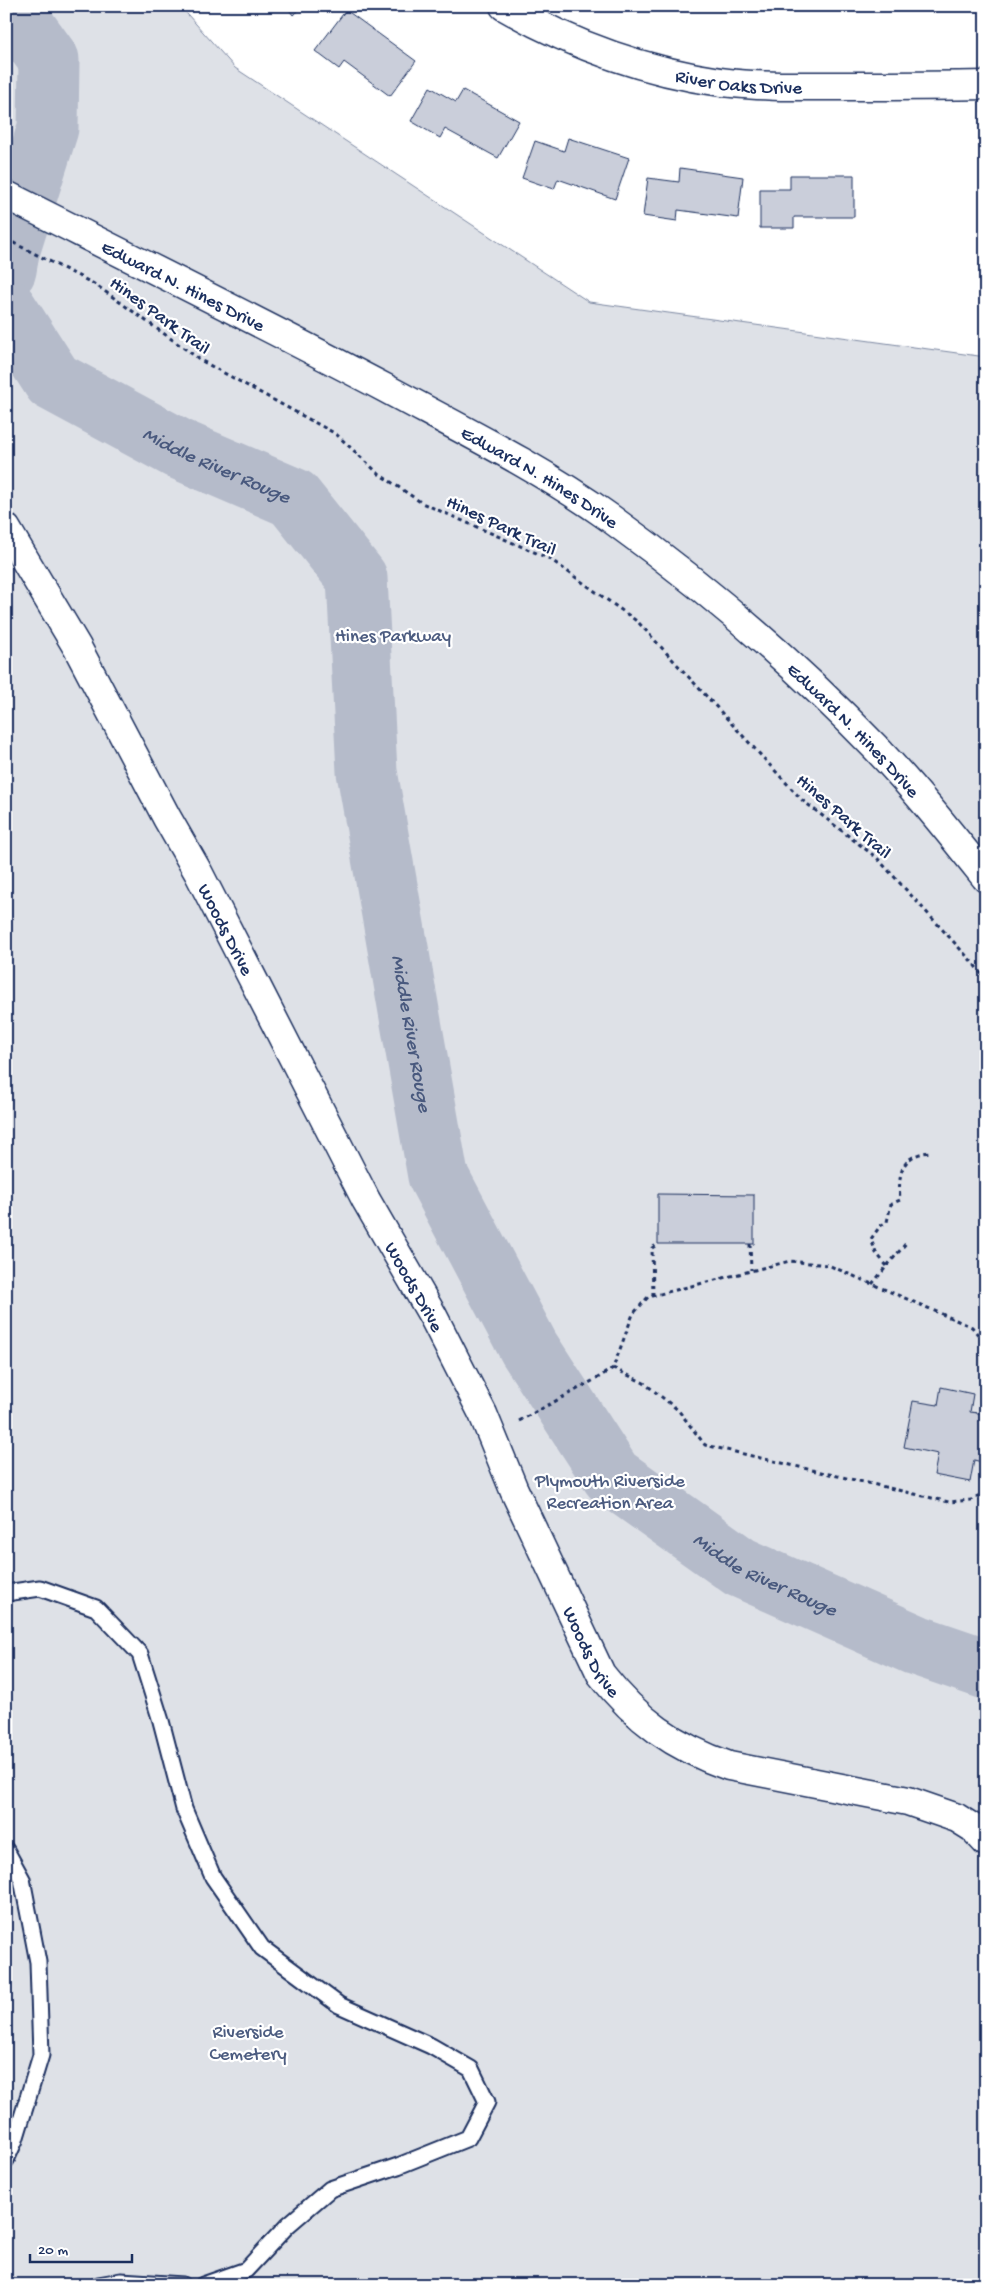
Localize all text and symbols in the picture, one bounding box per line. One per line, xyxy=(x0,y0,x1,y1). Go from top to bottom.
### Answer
street label: River Oaks Drive xyxy=(673,66,802,101)
street label: Edward N. Hines Drive xyxy=(97,237,268,339)
street label: Hines Park Trail xyxy=(104,273,214,361)
street label: Edward N. Hines Drive xyxy=(456,423,622,535)
water label: Middle River Rouge xyxy=(138,424,293,511)
street label: Hines Park Trail xyxy=(442,492,559,563)
park label: Hines Parkway xyxy=(335,626,452,649)
street label: Edward N. Hines Drive xyxy=(781,659,923,804)
street label: Hines Park Trail xyxy=(790,770,895,865)
street label: Woods Drive xyxy=(191,881,257,980)
water label: Middle River Rouge xyxy=(384,954,435,1115)
street label: Woods Drive xyxy=(378,1239,447,1337)
park label: Plymouth Riverside Recreation Area xyxy=(534,1471,685,1516)
water label: Middle River Rouge xyxy=(688,1529,840,1624)
street label: Woods Drive xyxy=(556,1604,624,1704)
park label: Riverside Cemetery xyxy=(209,2022,287,2067)
scale bar xyxy=(30,2231,132,2263)
text: 20 m xyxy=(38,2242,68,2260)

